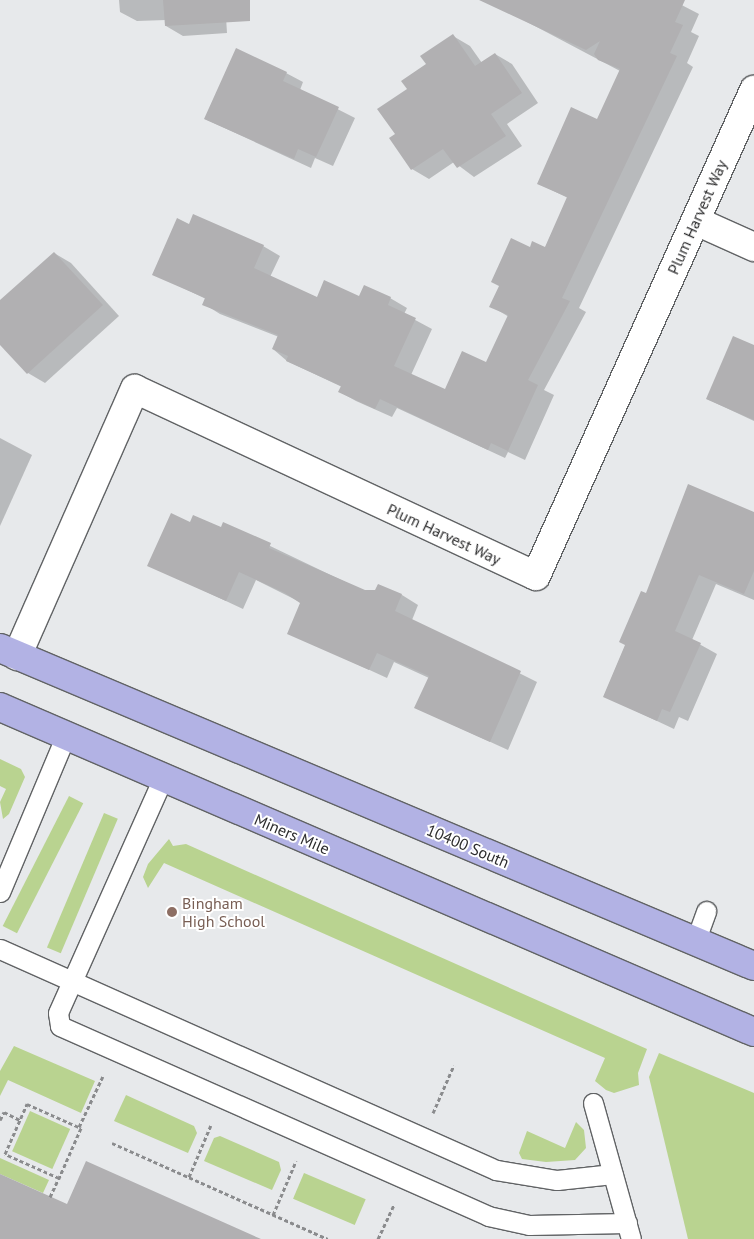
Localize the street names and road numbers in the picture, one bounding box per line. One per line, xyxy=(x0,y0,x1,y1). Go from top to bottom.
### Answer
street label: Plum Harvest Way xyxy=(663,157,731,277)
street label: Plum Harvest Way xyxy=(384,499,504,569)
street label: Miners Mile xyxy=(251,810,333,858)
street label: 10400 South xyxy=(424,820,512,872)

